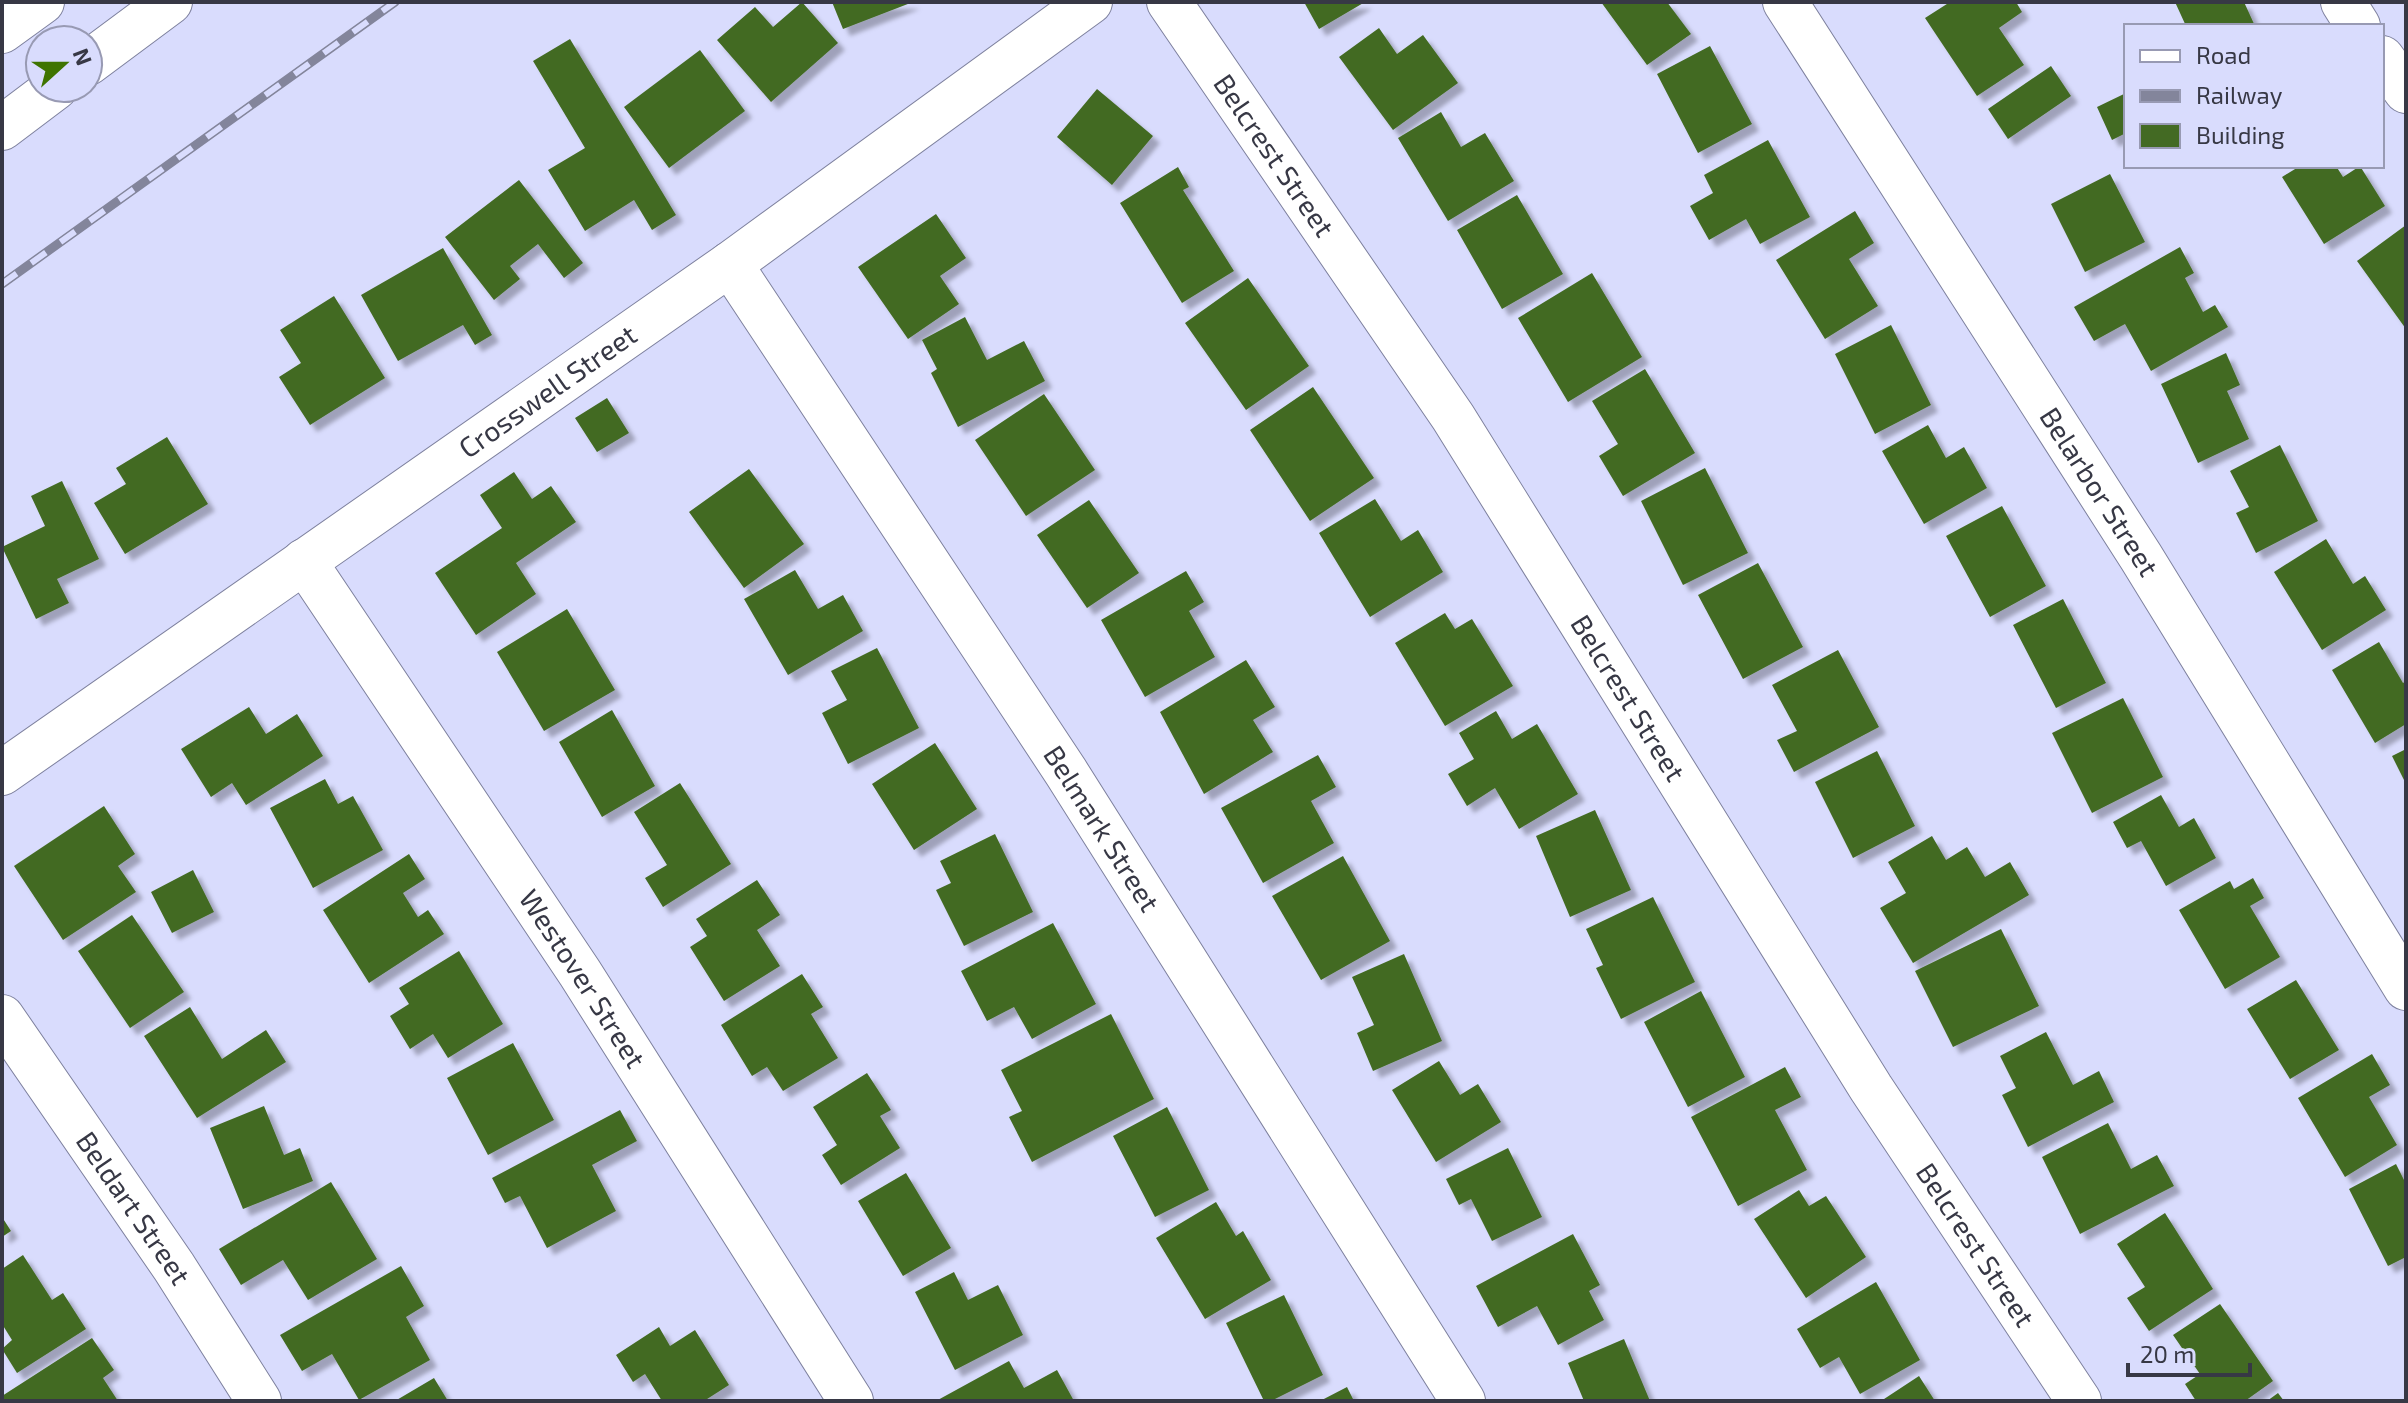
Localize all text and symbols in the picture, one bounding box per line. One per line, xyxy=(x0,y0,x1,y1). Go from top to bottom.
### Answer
north arrow xyxy=(24,24,104,104)
legend xyxy=(2124,24,2384,168)
text: Road xyxy=(2196,40,2251,69)
text: N xyxy=(69,44,99,69)
street label: Belcrest Street xyxy=(1207,67,1342,243)
text: Railway xyxy=(2196,80,2283,109)
text: Building xyxy=(2196,120,2285,149)
street label: Crosswell Street xyxy=(452,317,643,464)
street label: Belarbor Street xyxy=(2033,401,2167,582)
street label: Belcrest Street xyxy=(1564,608,1693,787)
street label: Belmark Street xyxy=(1037,739,1168,917)
street label: Westover Street xyxy=(513,882,654,1074)
street label: Beldart Street xyxy=(70,1125,199,1290)
street label: Belcrest Street xyxy=(1910,1156,2043,1333)
scale bar xyxy=(2128,1327,2250,1377)
text: 20 m xyxy=(2140,1339,2194,1368)

